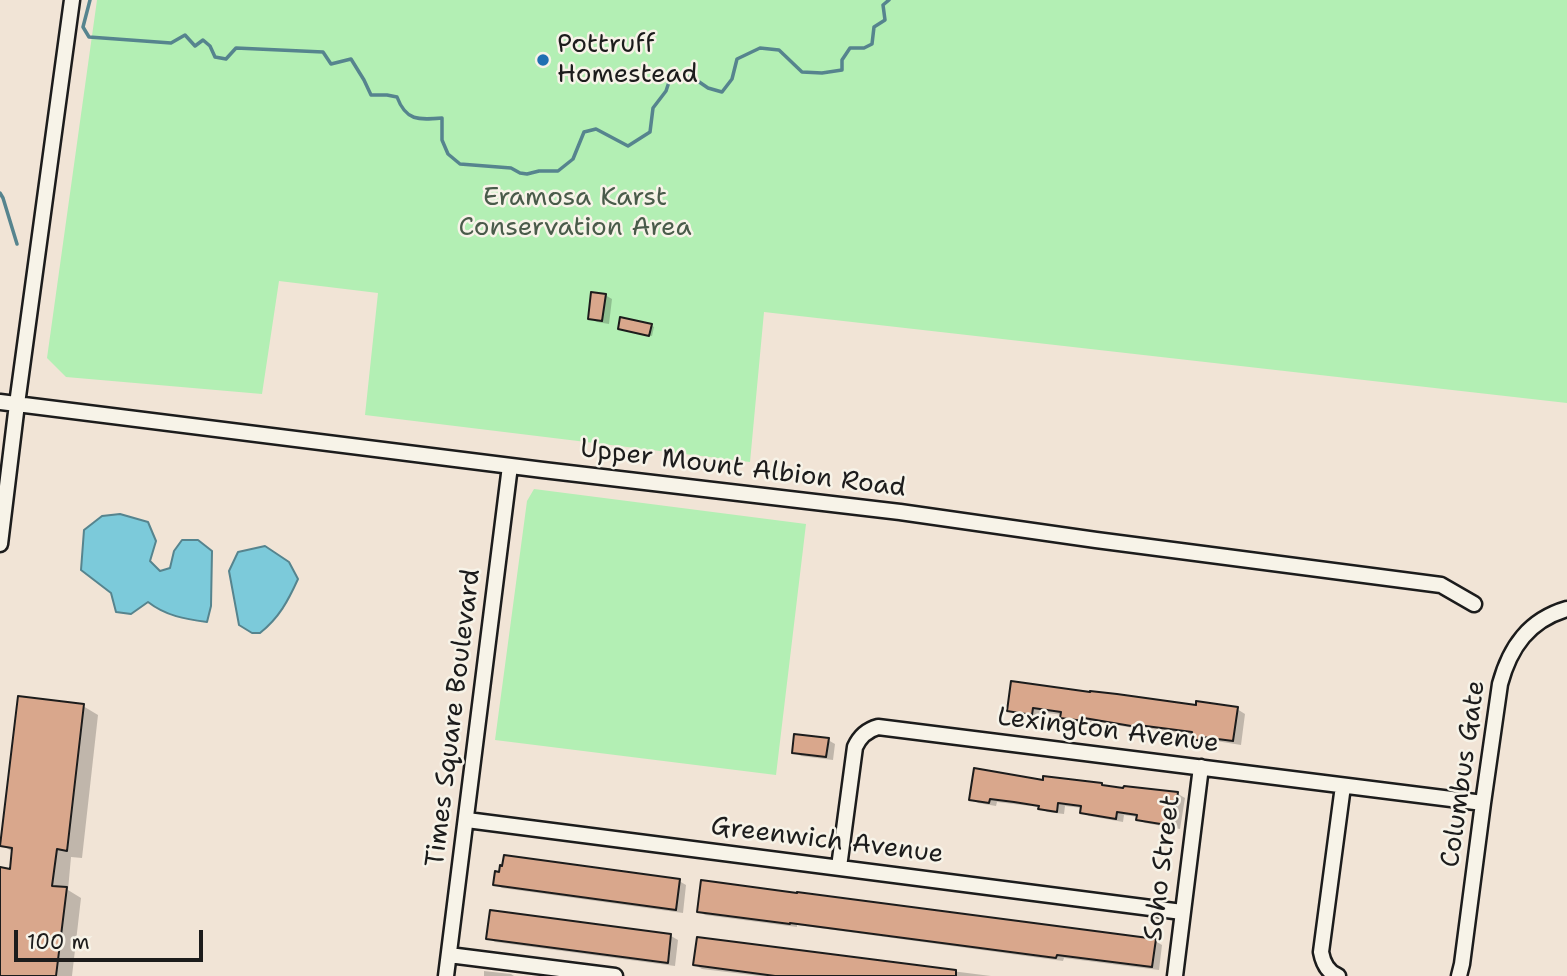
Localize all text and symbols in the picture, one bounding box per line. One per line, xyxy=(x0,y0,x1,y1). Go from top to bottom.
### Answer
place label: Pottruff Homestead xyxy=(557,29,698,90)
marker: Pottruff Homestead xyxy=(535,52,551,68)
park label: Eramosa Karst Conservation Area xyxy=(458,182,692,244)
street label: Upper Mount Albion Road xyxy=(578,434,908,504)
street label: Times Square Boulevard xyxy=(420,567,488,869)
street label: Columbus Gate xyxy=(1435,679,1493,869)
street label: Lexington Avenue xyxy=(995,702,1221,760)
street label: Soho Street xyxy=(1139,793,1187,943)
street label: Greenwich Avenue xyxy=(709,811,945,871)
scale bar xyxy=(18,916,206,960)
text: 100 m xyxy=(27,928,90,956)

